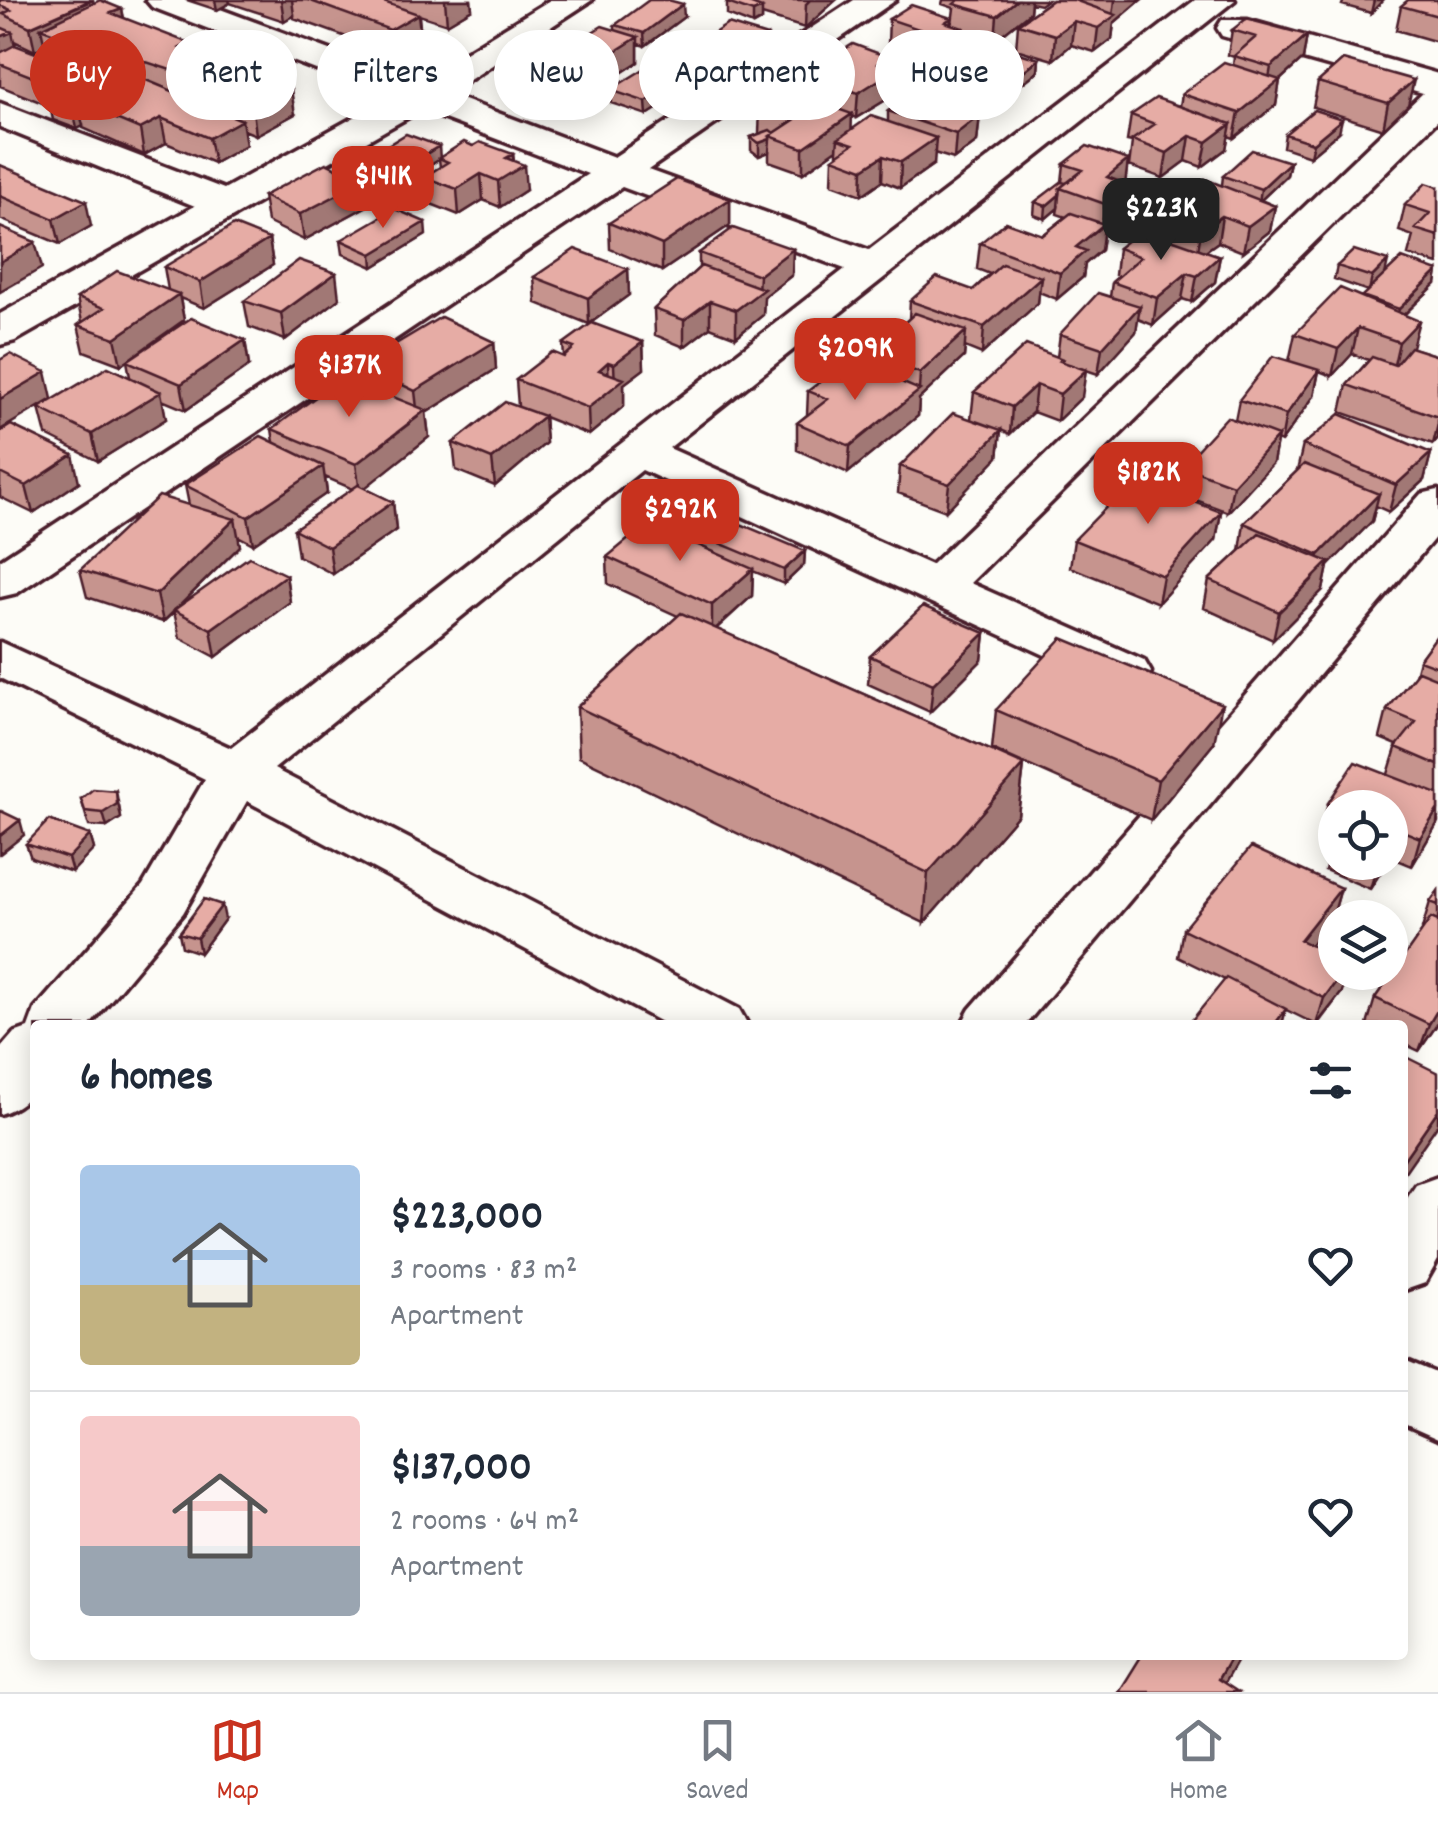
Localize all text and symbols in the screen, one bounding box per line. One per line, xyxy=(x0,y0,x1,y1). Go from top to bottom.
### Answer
chip: Buy xyxy=(30,30,146,120)
chip: Rent xyxy=(166,30,297,120)
chip: Filters xyxy=(317,30,474,120)
chip: New xyxy=(494,30,619,120)
chip: Apartment xyxy=(639,30,855,120)
chip: House xyxy=(875,30,1024,120)
pin: $141K xyxy=(313,146,453,231)
text: $141K xyxy=(354,155,412,201)
pin: $223K xyxy=(1091,178,1231,263)
text: $223K xyxy=(1124,187,1198,233)
pin: $209K xyxy=(785,318,925,403)
text: $209K xyxy=(816,327,894,373)
pin: $137K xyxy=(279,335,419,420)
text: $137K xyxy=(317,344,381,390)
pin: $182K xyxy=(1078,442,1218,527)
text: $182K xyxy=(1116,451,1180,497)
pin: $292K xyxy=(610,479,750,564)
text: $292K xyxy=(643,488,717,534)
map controls xyxy=(1318,790,1408,990)
button: locate xyxy=(1318,790,1408,880)
button: layers xyxy=(1318,900,1408,990)
text: 6 homes xyxy=(80,1050,213,1110)
icon: filters xyxy=(1303,1053,1358,1108)
text: $223,000 xyxy=(390,1189,543,1249)
icon: home xyxy=(160,1205,280,1325)
icon: heart xyxy=(1303,1238,1358,1293)
text: 3 rooms · 83 m² xyxy=(390,1249,577,1295)
text: Apartment xyxy=(390,1295,524,1341)
text: $137,000 xyxy=(390,1440,532,1500)
icon: home xyxy=(160,1456,280,1576)
icon: heart xyxy=(1303,1489,1358,1544)
text: 2 rooms · 64 m² xyxy=(390,1500,579,1546)
text: Apartment xyxy=(390,1546,524,1592)
tab: Map xyxy=(210,1713,265,1813)
tab: Saved xyxy=(686,1713,749,1813)
tab: Home xyxy=(1169,1713,1228,1813)

